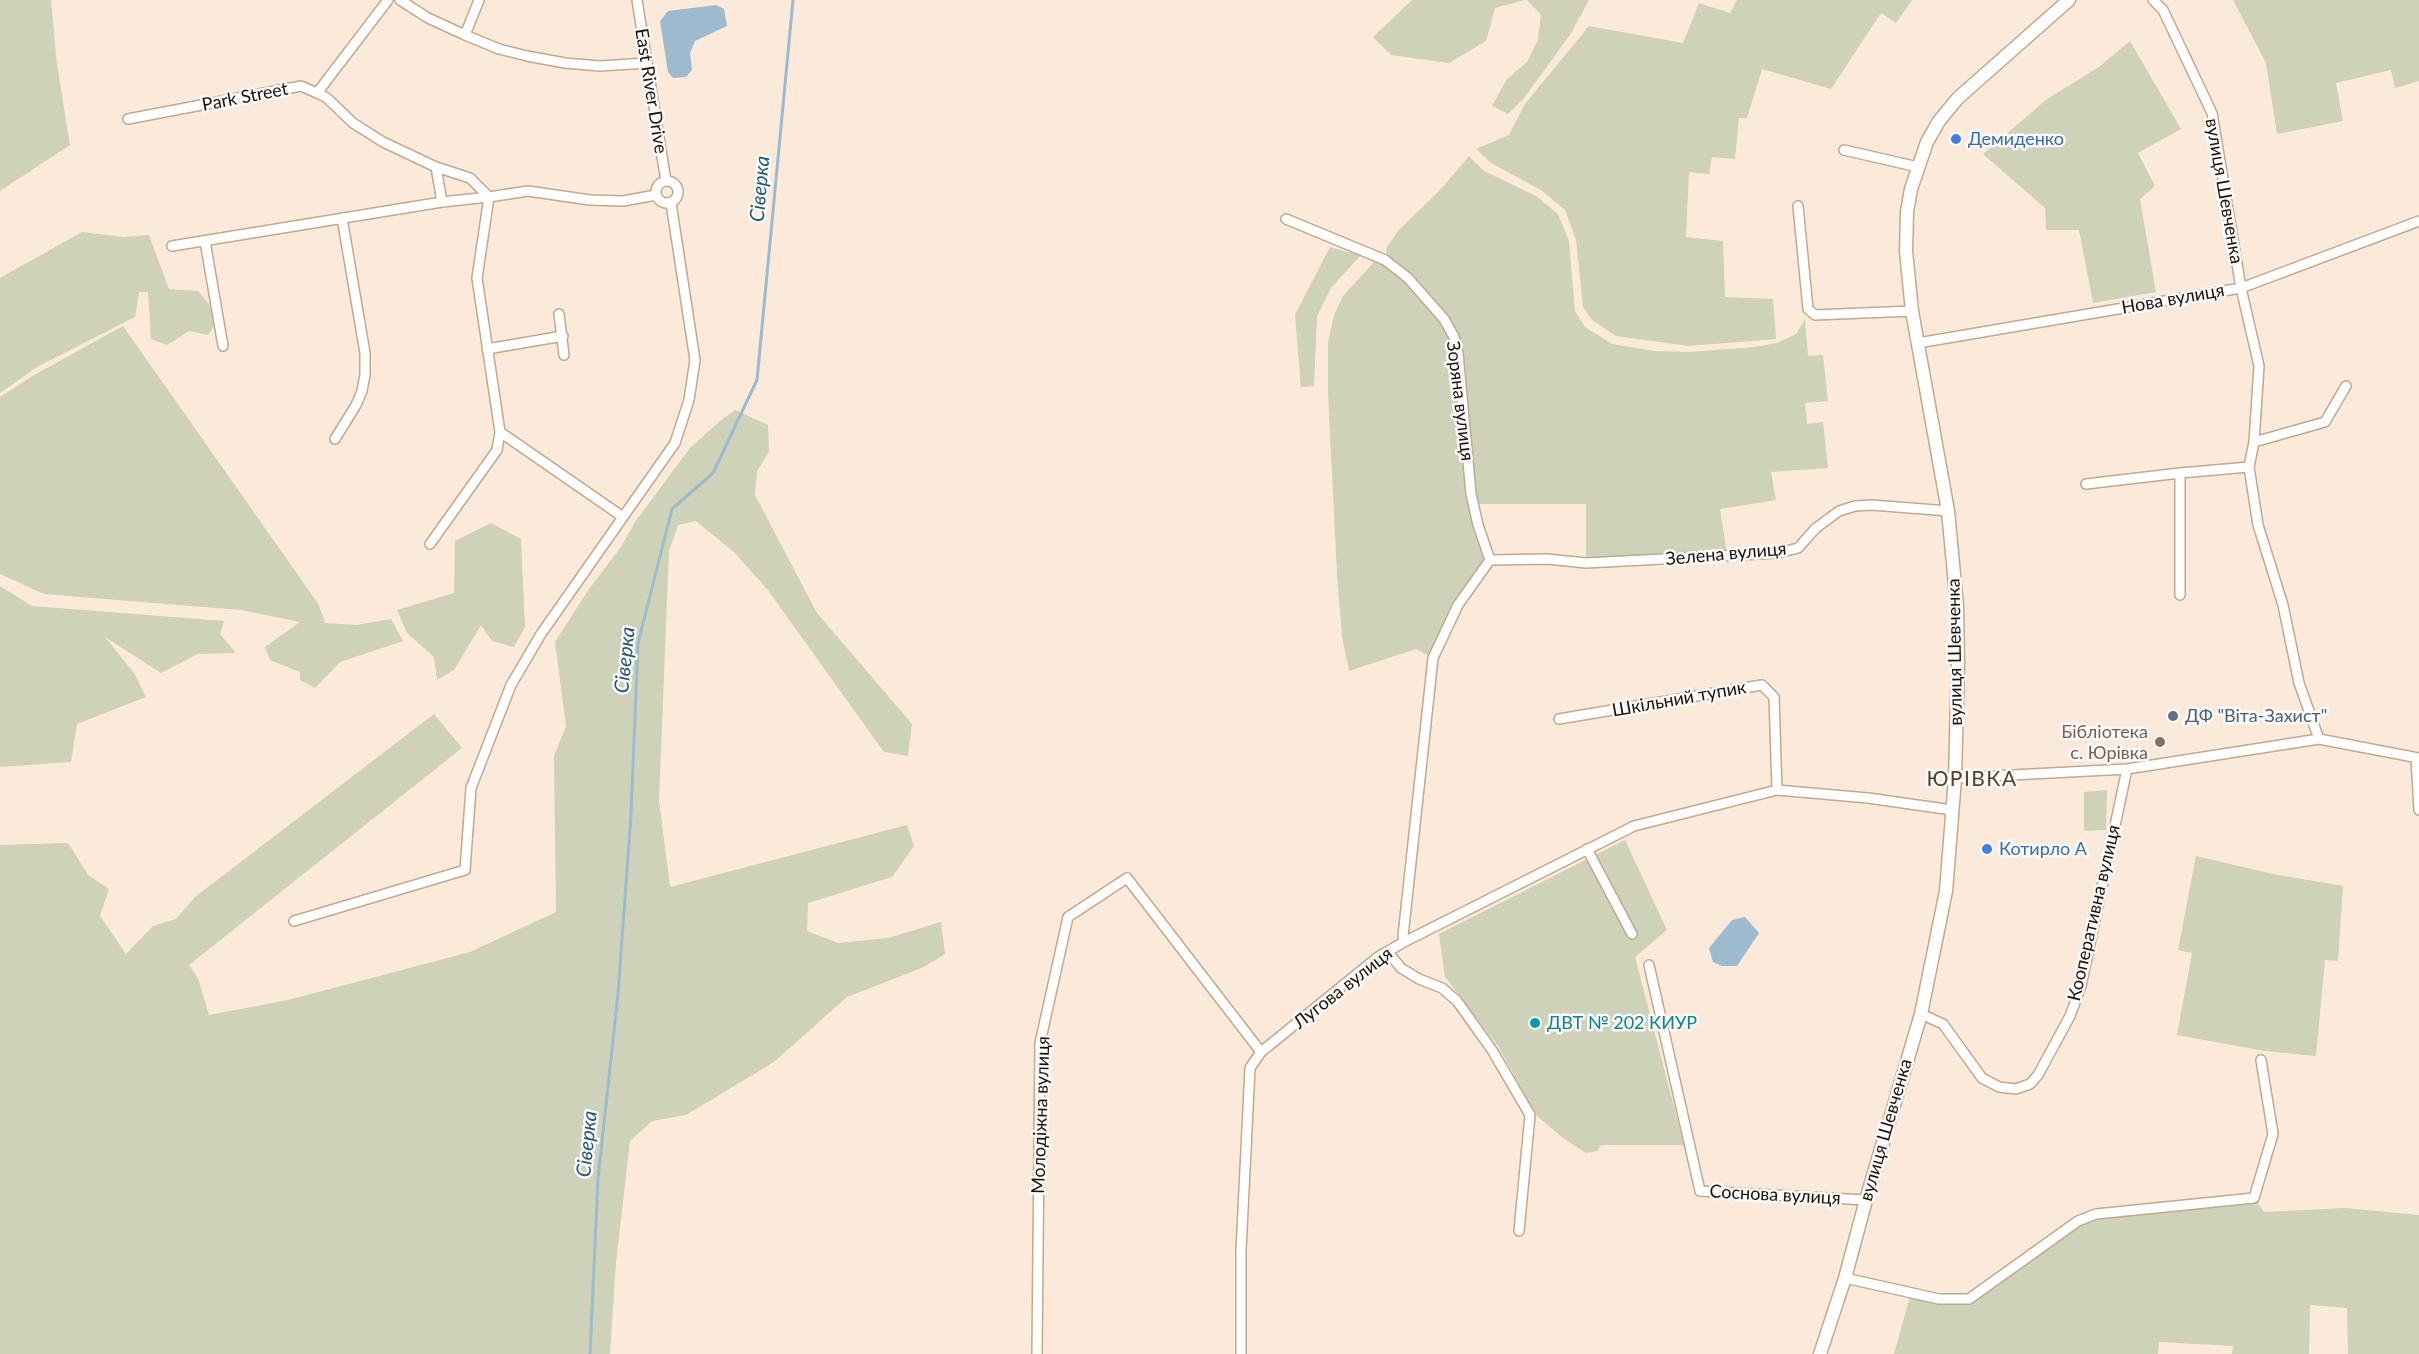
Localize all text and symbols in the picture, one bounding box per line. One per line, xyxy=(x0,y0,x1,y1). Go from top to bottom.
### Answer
street label: Еаst Rіvеr Drive xyxy=(630,27,672,155)
street label: Park Street xyxy=(200,78,290,116)
street label: вулиця Шевченка xyxy=(2201,117,2247,265)
place label: Демиденко xyxy=(1968,128,2064,150)
marker: Демиденко xyxy=(1949,132,1963,146)
water label: Сіверка xyxy=(745,155,775,223)
street label: Нова вулиця xyxy=(2120,279,2226,319)
street label: Зоряна вулиця xyxy=(1442,340,1478,462)
street label: Зелена вулиця xyxy=(1665,538,1787,570)
street label: вулиця Шевченка xyxy=(1943,578,1967,726)
water label: Сіверка xyxy=(610,626,640,694)
street label: Шкільний тупик xyxy=(1610,677,1748,721)
place label: ДФ "Віта-Захист" xyxy=(2185,705,2327,727)
marker: ДФ "Віта-Захист" xyxy=(2166,709,2180,723)
place label: Бібліотека с. Юрівка xyxy=(2061,721,2148,764)
marker: Бібліотека с. Юрівка xyxy=(2153,735,2167,749)
district label: ЮРІВКА xyxy=(1926,766,2018,792)
street label: Кооперативна вулиця xyxy=(2063,823,2125,1003)
place label: Котирло А xyxy=(1999,838,2087,860)
marker: Котирло А xyxy=(1980,842,1994,856)
street label: Лугова вулиця xyxy=(1289,943,1397,1033)
place label: ДВТ № 202 КИУР xyxy=(1547,1012,1697,1034)
marker: ДВТ № 202 КИУР xyxy=(1528,1016,1542,1030)
street label: Молодіжна вулиця xyxy=(1027,1036,1055,1194)
street label: вулиця Шевченка xyxy=(1855,1056,1917,1204)
water label: Сіверка xyxy=(572,1110,602,1178)
street label: Соснова вулиця xyxy=(1709,1181,1841,1209)

